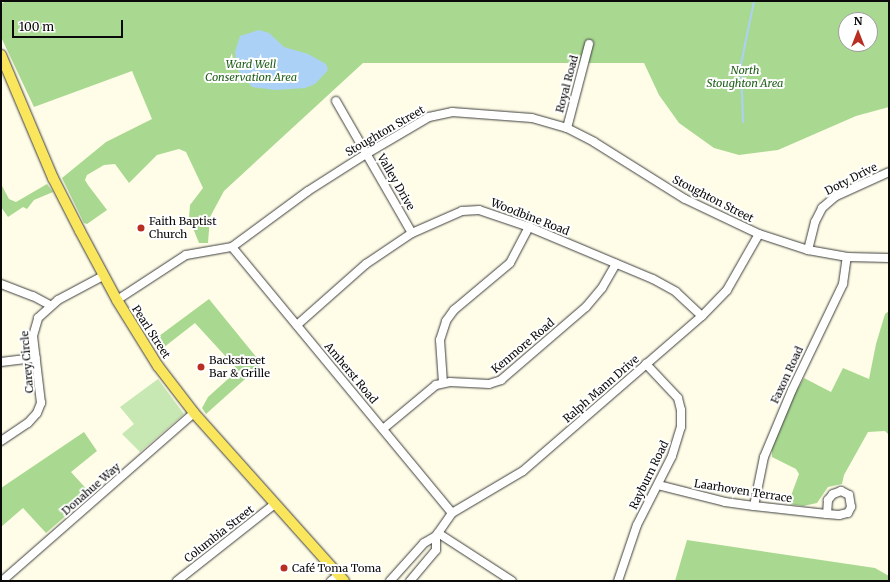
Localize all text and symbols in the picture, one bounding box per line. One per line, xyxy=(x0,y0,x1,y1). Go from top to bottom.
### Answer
scale bar xyxy=(14,12,125,38)
north arrow xyxy=(838,12,878,52)
text: N xyxy=(854,14,862,28)
text: 100 m xyxy=(19,19,54,34)
street label: Royal Road xyxy=(553,54,581,114)
park label: Ward Well Conservation Area xyxy=(205,58,297,84)
park label: North Stoughton Area xyxy=(707,64,783,90)
street label: Stoughton Street xyxy=(343,103,427,159)
street label: Valley Drive xyxy=(375,151,417,213)
street label: Doty Drive xyxy=(823,160,879,198)
street label: Stoughton Street xyxy=(670,173,756,225)
street label: Woodbine Road xyxy=(489,196,571,238)
place label: Faith Baptist Church xyxy=(149,215,217,241)
marker: Faith Baptist Church xyxy=(136,223,146,233)
street label: Pearl Street xyxy=(129,303,173,361)
street label: Kenmore Road xyxy=(489,316,557,376)
street label: Carey Circle xyxy=(18,330,36,394)
street label: Amherst Road xyxy=(322,340,380,406)
street label: Faxon Road xyxy=(768,344,806,406)
street label: Ralph Mann Drive xyxy=(560,353,642,425)
place label: Backstreet Bar & Grille xyxy=(209,354,270,380)
marker: Backstreet Bar & Grille xyxy=(196,362,206,372)
street label: Rayburn Road xyxy=(627,439,671,511)
street label: Donahue Way xyxy=(59,460,123,518)
street label: Laarhoven Terrace xyxy=(693,477,793,505)
street label: Columbia Street xyxy=(182,503,256,565)
place label: Café Toma Toma xyxy=(292,561,381,575)
marker: Café Toma Toma xyxy=(279,563,289,573)

